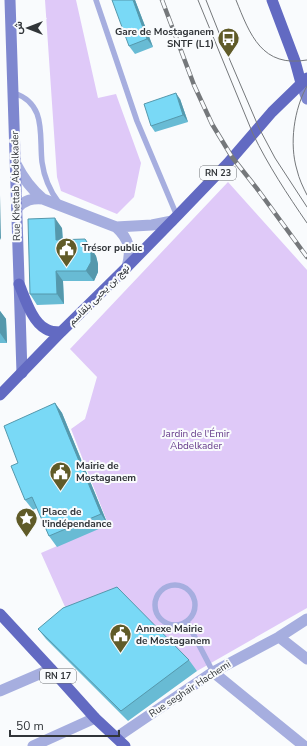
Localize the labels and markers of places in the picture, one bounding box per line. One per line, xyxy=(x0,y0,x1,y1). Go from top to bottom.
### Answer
place label: Gare de Mostaganem SNTF (L1) xyxy=(115,25,214,51)
bus stop icon: Gare de Mostaganem SNTF (L1) xyxy=(216,25,242,58)
public building icon: Trésor public xyxy=(54,235,80,268)
place label: Trésor public xyxy=(82,241,142,255)
public building icon: Mairie de Mostaganem xyxy=(47,459,73,492)
place label: Mairie de Mostaganem xyxy=(76,459,136,485)
place icon: Place de l'indépendance xyxy=(13,505,39,538)
place label: Place de l'indépendance xyxy=(42,505,112,531)
public building icon: Annexe Mairie de Mostaganem xyxy=(108,622,134,655)
place label: Annexe Mairie de Mostaganem xyxy=(136,622,210,648)

